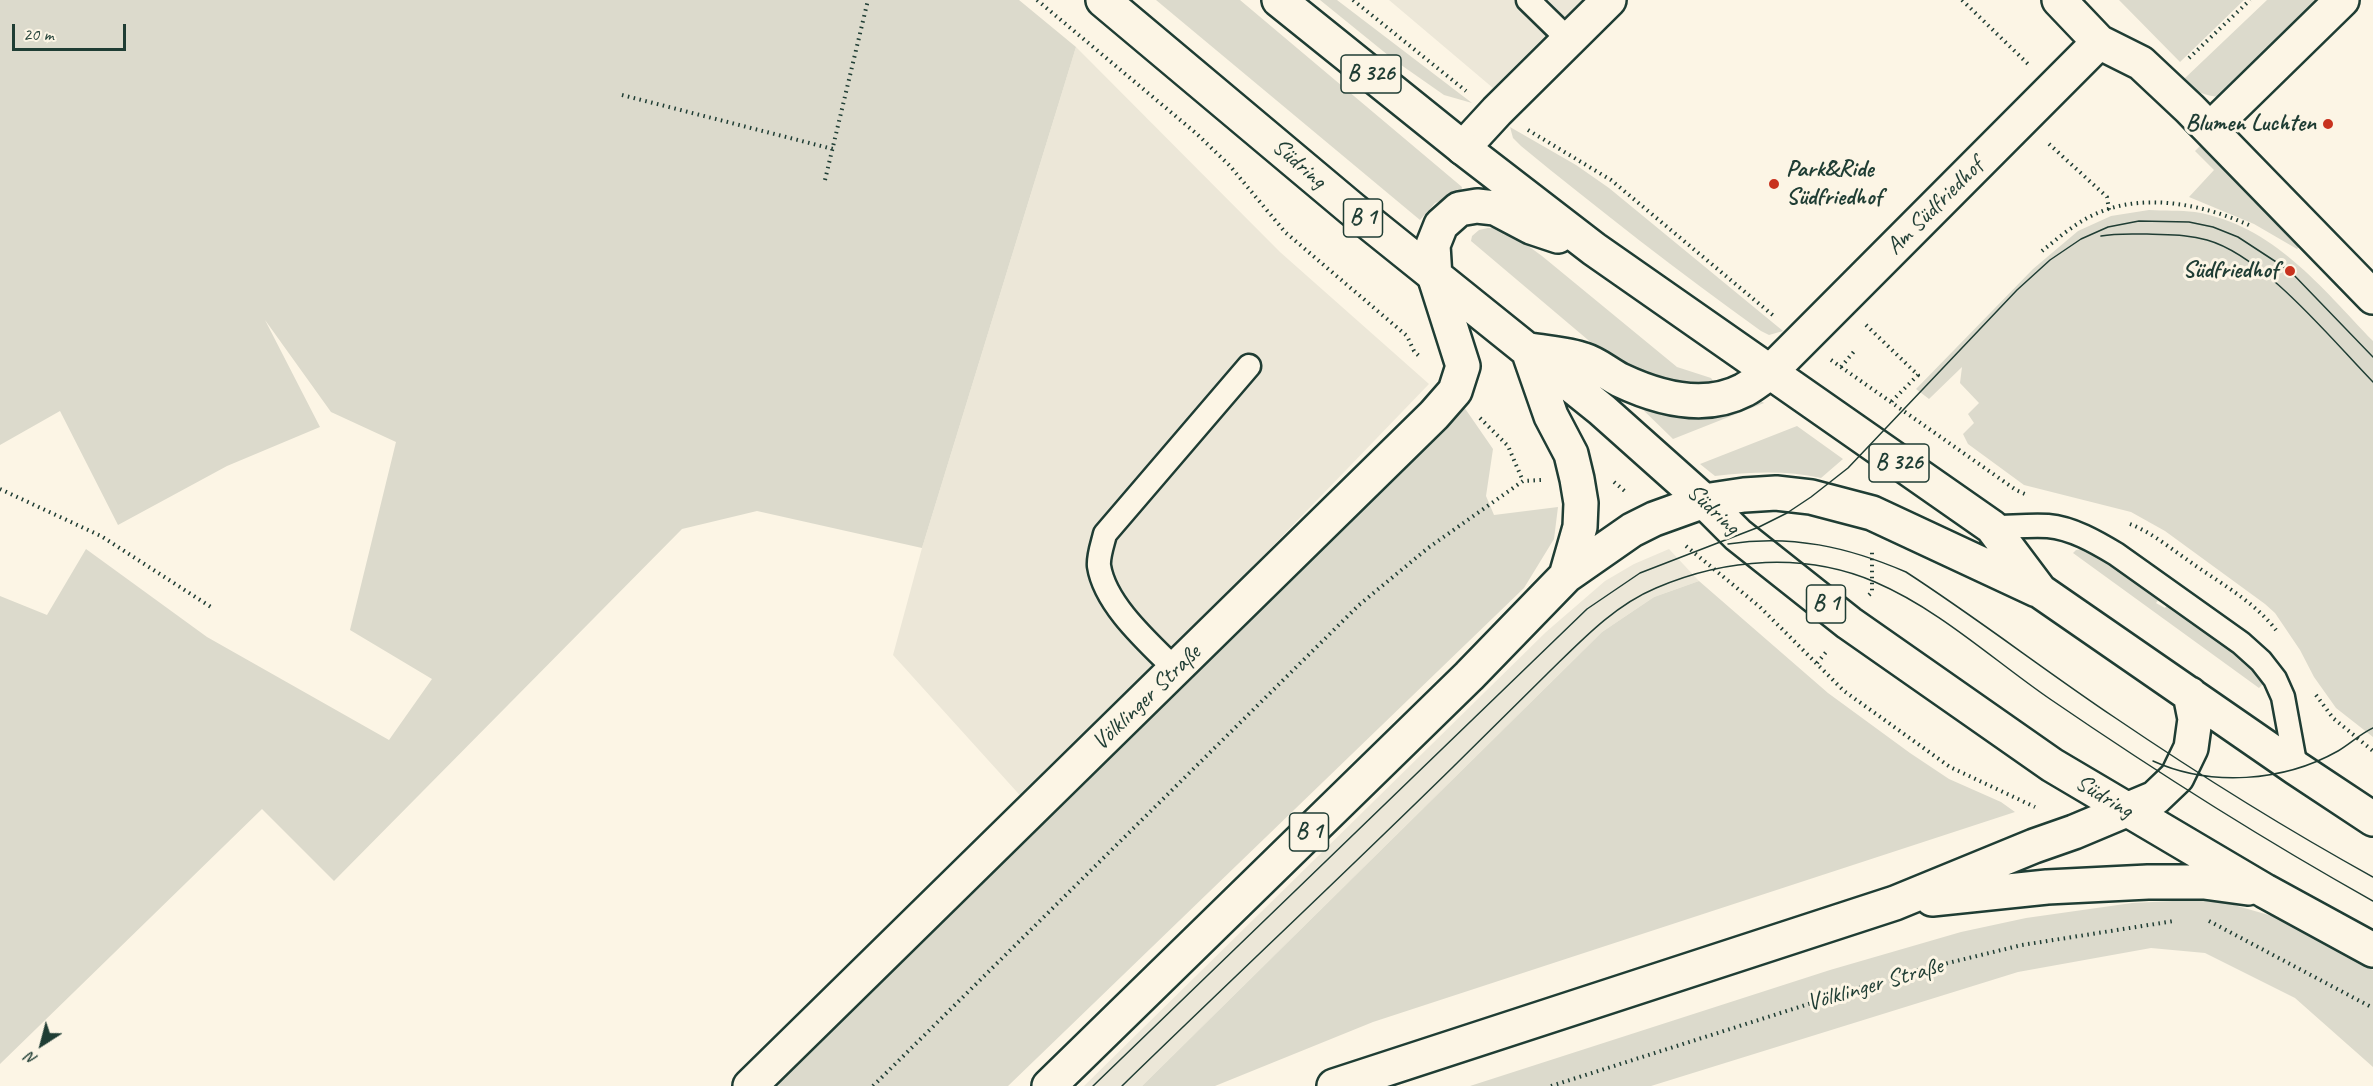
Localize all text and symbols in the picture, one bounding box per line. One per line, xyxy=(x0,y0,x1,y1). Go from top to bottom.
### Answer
scale bar xyxy=(15,12,129,50)
text: 20 m xyxy=(23,23,54,45)
road number: B 326 xyxy=(1341,55,1401,93)
place label: Blumen Luchten xyxy=(2186,110,2316,138)
marker: Blumen Luchten xyxy=(2321,117,2335,131)
street label: Südring xyxy=(1266,133,1332,195)
street label: Am Südfriedhof xyxy=(1881,153,1989,261)
place label: Park&Ride Südfriedhof xyxy=(1786,156,1882,212)
marker: Park&Ride Südfriedhof xyxy=(1767,177,1781,191)
road number: B 1 xyxy=(1344,199,1382,237)
place label: Südfriedhof xyxy=(2182,257,2278,285)
marker: Südfriedhof xyxy=(2283,264,2297,278)
road number: B 326 xyxy=(1869,444,1929,482)
street label: Südring xyxy=(1680,478,1746,542)
road number: B 1 xyxy=(1806,585,1846,623)
street label: Völklinger Straße xyxy=(1087,639,1207,757)
street label: Südring xyxy=(2070,769,2138,825)
road number: B 1 xyxy=(1290,813,1328,851)
street label: Völklinger Straße xyxy=(1804,952,1946,1018)
north arrow xyxy=(12,1014,72,1074)
text: N xyxy=(22,1048,41,1070)

